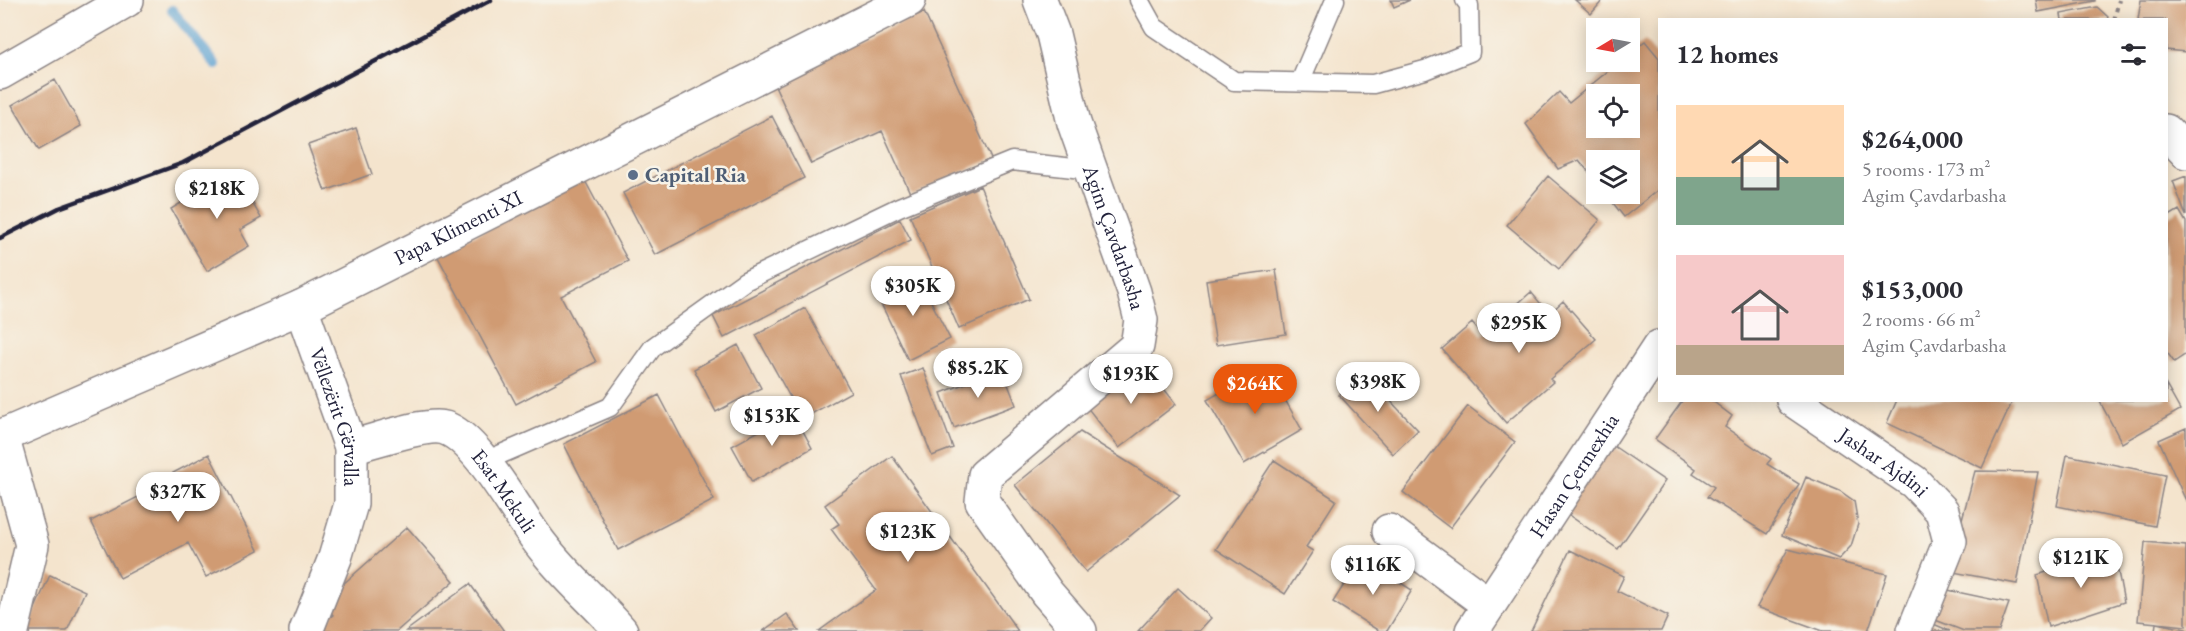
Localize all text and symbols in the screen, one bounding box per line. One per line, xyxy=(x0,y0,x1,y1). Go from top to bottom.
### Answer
north arrow xyxy=(1586,18,1640,72)
map controls xyxy=(1586,18,1640,204)
text: 12 homes xyxy=(1676,37,1778,71)
icon: filters xyxy=(2117,38,2150,71)
button: locate xyxy=(1586,84,1640,138)
text: $264,000 xyxy=(1862,122,1963,156)
icon: home xyxy=(1724,129,1796,201)
button: layers xyxy=(1586,150,1640,204)
text: 5 rooms · 173 m² xyxy=(1862,156,1990,182)
street label: Agim Çavdarbasha xyxy=(1077,160,1152,313)
place label: Capital Ria xyxy=(645,161,747,188)
marker: Capital Ria xyxy=(626,168,640,182)
pin: $218K xyxy=(175,169,259,220)
text: $218K xyxy=(189,175,245,201)
text: Agim Çavdarbasha xyxy=(1862,182,2006,208)
street label: Papa Klimenti XI xyxy=(389,184,527,271)
pin: $305K xyxy=(871,266,955,317)
text: $305K xyxy=(885,272,941,298)
text: $153,000 xyxy=(1862,272,1963,306)
icon: home xyxy=(1724,279,1796,351)
pin: $295K xyxy=(1477,303,1561,354)
text: 2 rooms · 66 m² xyxy=(1862,306,1981,332)
text: $295K xyxy=(1491,309,1547,335)
text: Agim Çavdarbasha xyxy=(1862,332,2006,358)
street label: Vëllezërit Gërvalla xyxy=(304,344,365,487)
pin: $85.2K xyxy=(929,348,1027,399)
text: $85.2K xyxy=(947,354,1009,380)
pin: $193K xyxy=(1089,354,1173,405)
text: $193K xyxy=(1103,360,1159,386)
pin: $398K xyxy=(1336,362,1420,413)
pin: $264K xyxy=(1213,364,1297,415)
text: $398K xyxy=(1350,368,1406,394)
text: $264K xyxy=(1227,370,1283,396)
pin: $153K xyxy=(730,396,814,447)
text: $153K xyxy=(744,402,800,428)
street label: Hasan Çermexhia xyxy=(1523,407,1625,543)
street label: Jashar Ajdini xyxy=(1832,420,1935,502)
street label: Esat Mekuli xyxy=(466,443,543,538)
pin: $327K xyxy=(136,472,220,523)
text: $327K xyxy=(150,478,206,504)
pin: $123K xyxy=(866,512,950,563)
text: $123K xyxy=(880,518,936,544)
pin: $121K xyxy=(2039,538,2123,589)
text: $121K xyxy=(2053,544,2109,570)
pin: $116K xyxy=(1331,545,1415,596)
text: $116K xyxy=(1345,551,1401,577)

